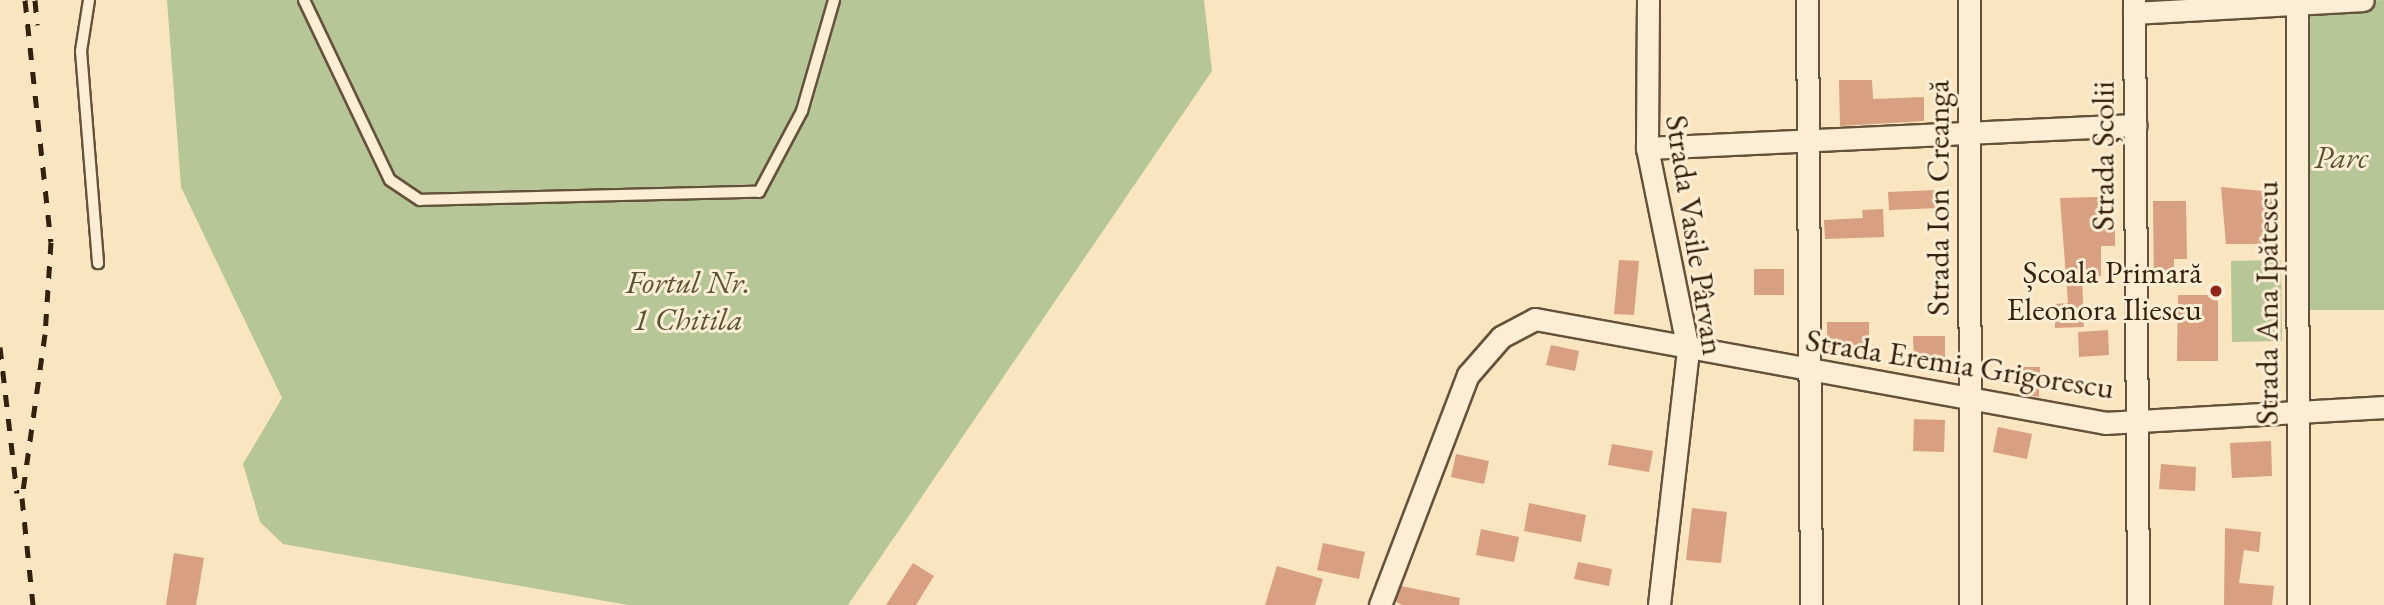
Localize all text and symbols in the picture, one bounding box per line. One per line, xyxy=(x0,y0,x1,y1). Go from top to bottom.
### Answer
street label: Strada Ion Creangă xyxy=(1919,80,1957,316)
street label: Strada Școlii xyxy=(2084,81,2122,231)
street label: Strada Vasile Pârvan xyxy=(1657,112,1733,358)
park label: Parc xyxy=(2314,138,2368,176)
street label: Strada Ana Ipătescu xyxy=(2248,181,2286,425)
place label: Școala Primară Eleonora Iliescu xyxy=(2007,254,2202,329)
park label: Fortul Nr. 1 Chitila xyxy=(626,264,750,339)
marker: Școala Primară Eleonora Iliescu xyxy=(2208,283,2224,299)
street label: Strada Eremia Grigorescu xyxy=(1803,321,2117,407)

